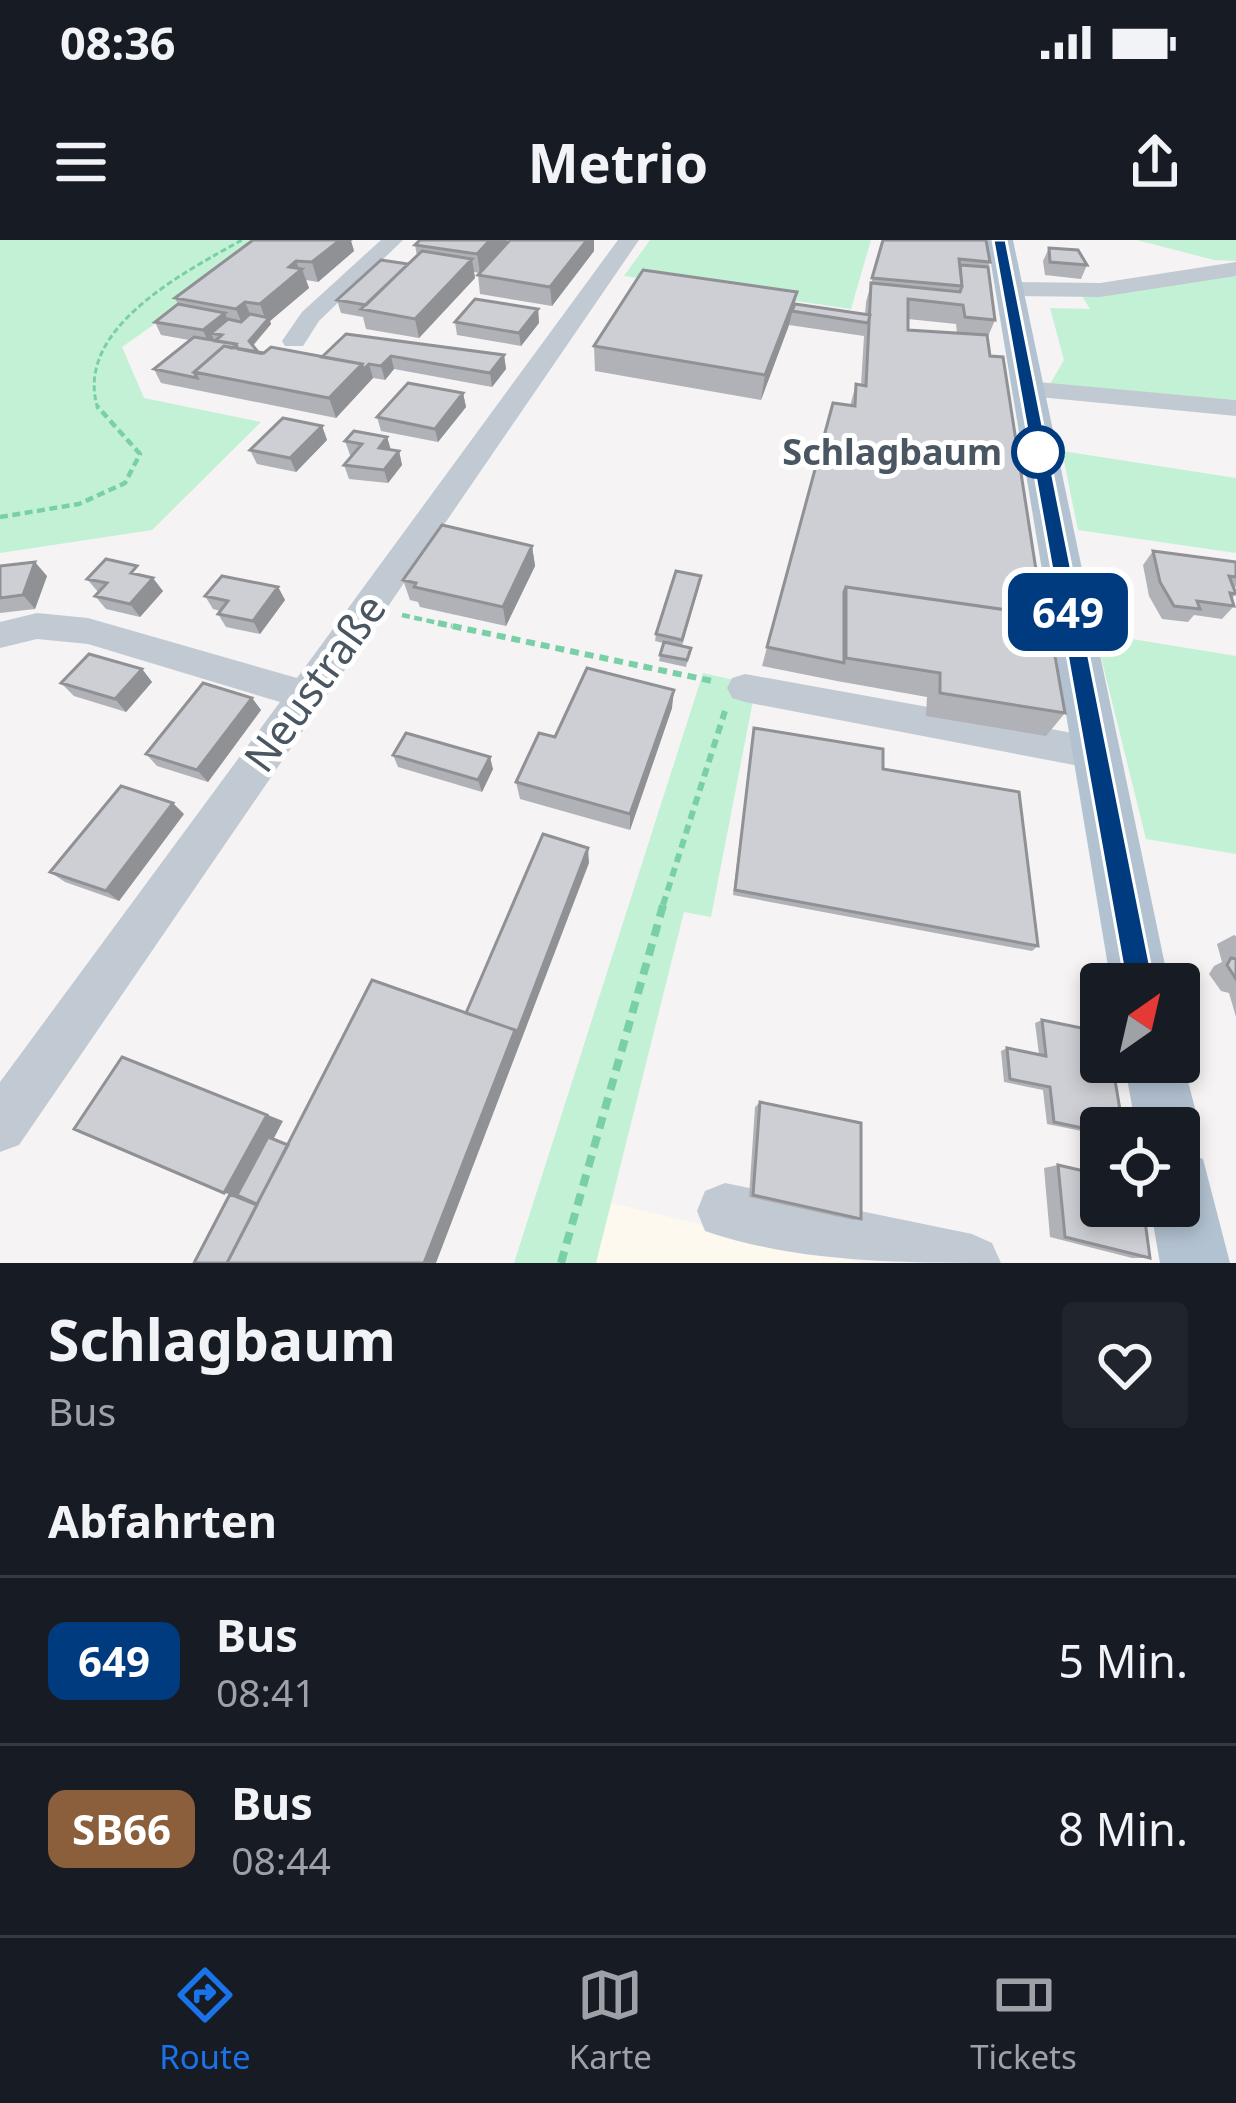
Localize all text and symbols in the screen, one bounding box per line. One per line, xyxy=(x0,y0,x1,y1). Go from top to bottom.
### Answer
text: 08:36 xyxy=(60,12,176,73)
text: Metrio xyxy=(528,125,708,199)
icon: menu xyxy=(48,129,114,195)
icon: share xyxy=(1122,129,1188,195)
place label: Schlagbaum xyxy=(782,427,1002,476)
marker: Schlagbaum xyxy=(1013,427,1063,477)
line badge: 649 xyxy=(999,573,1137,651)
street label: Neustraße xyxy=(230,582,398,783)
text: 649 xyxy=(1032,583,1104,640)
north arrow xyxy=(1080,963,1200,1083)
map controls xyxy=(1080,963,1200,1227)
button: locate xyxy=(1080,1107,1200,1227)
text: Schlagbaum xyxy=(48,1300,396,1378)
button: heart xyxy=(1062,1302,1188,1428)
text: Bus xyxy=(48,1384,116,1437)
text: Abfahrten xyxy=(48,1490,277,1551)
text: Bus xyxy=(216,1604,298,1665)
text: 5 Min. xyxy=(1058,1630,1188,1691)
text: 649 xyxy=(78,1632,150,1689)
text: 08:41 xyxy=(216,1665,316,1718)
text: Bus xyxy=(231,1772,313,1833)
text: 8 Min. xyxy=(1058,1798,1188,1859)
text: SB66 xyxy=(72,1800,171,1857)
text: 08:44 xyxy=(231,1833,331,1886)
tab: Route xyxy=(159,1962,251,2079)
tab: Karte xyxy=(569,1962,652,2079)
tab: Tickets xyxy=(970,1962,1077,2079)

